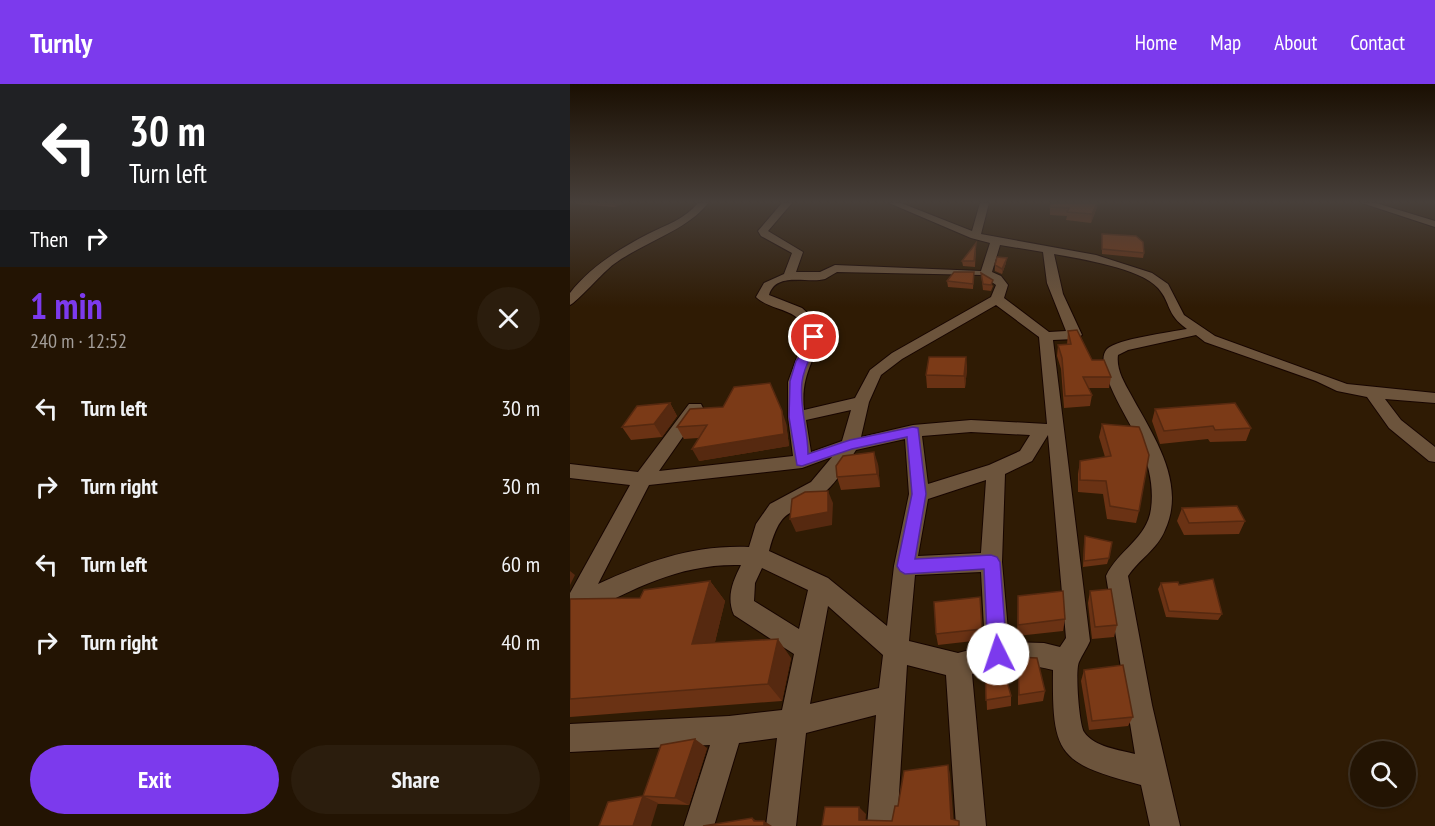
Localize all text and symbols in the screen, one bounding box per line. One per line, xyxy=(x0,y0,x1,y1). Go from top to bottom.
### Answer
text: Turnly xyxy=(30,24,92,61)
text: Home xyxy=(1135,29,1177,56)
text: Map xyxy=(1210,29,1241,56)
text: About xyxy=(1274,29,1317,56)
text: Contact xyxy=(1350,29,1405,56)
text: 30 m xyxy=(129,103,206,158)
icon: left xyxy=(30,108,108,186)
text: Turn left xyxy=(129,156,207,190)
icon: right xyxy=(80,222,113,255)
text: Then xyxy=(30,225,68,253)
text: 1 min xyxy=(30,282,103,329)
button: close xyxy=(477,287,540,350)
pin xyxy=(788,311,839,362)
icon: arrive xyxy=(797,320,830,353)
text: 240 m · 12:52 xyxy=(30,328,127,354)
icon: left xyxy=(30,392,63,425)
text: Turn left xyxy=(81,394,147,422)
text: 30 m xyxy=(501,394,540,422)
icon: right xyxy=(30,470,63,503)
text: Turn right xyxy=(81,472,158,500)
text: 30 m xyxy=(501,472,540,500)
icon: left xyxy=(30,548,63,581)
text: Turn left xyxy=(81,550,147,578)
text: 60 m xyxy=(501,550,540,578)
position arrow xyxy=(966,622,1030,686)
icon: right xyxy=(30,626,63,659)
text: Turn right xyxy=(81,628,158,656)
text: 40 m xyxy=(501,628,540,656)
map controls xyxy=(1350,741,1416,807)
button: search xyxy=(1350,741,1416,807)
button: Exit xyxy=(30,745,279,814)
button: Share xyxy=(291,745,540,814)

